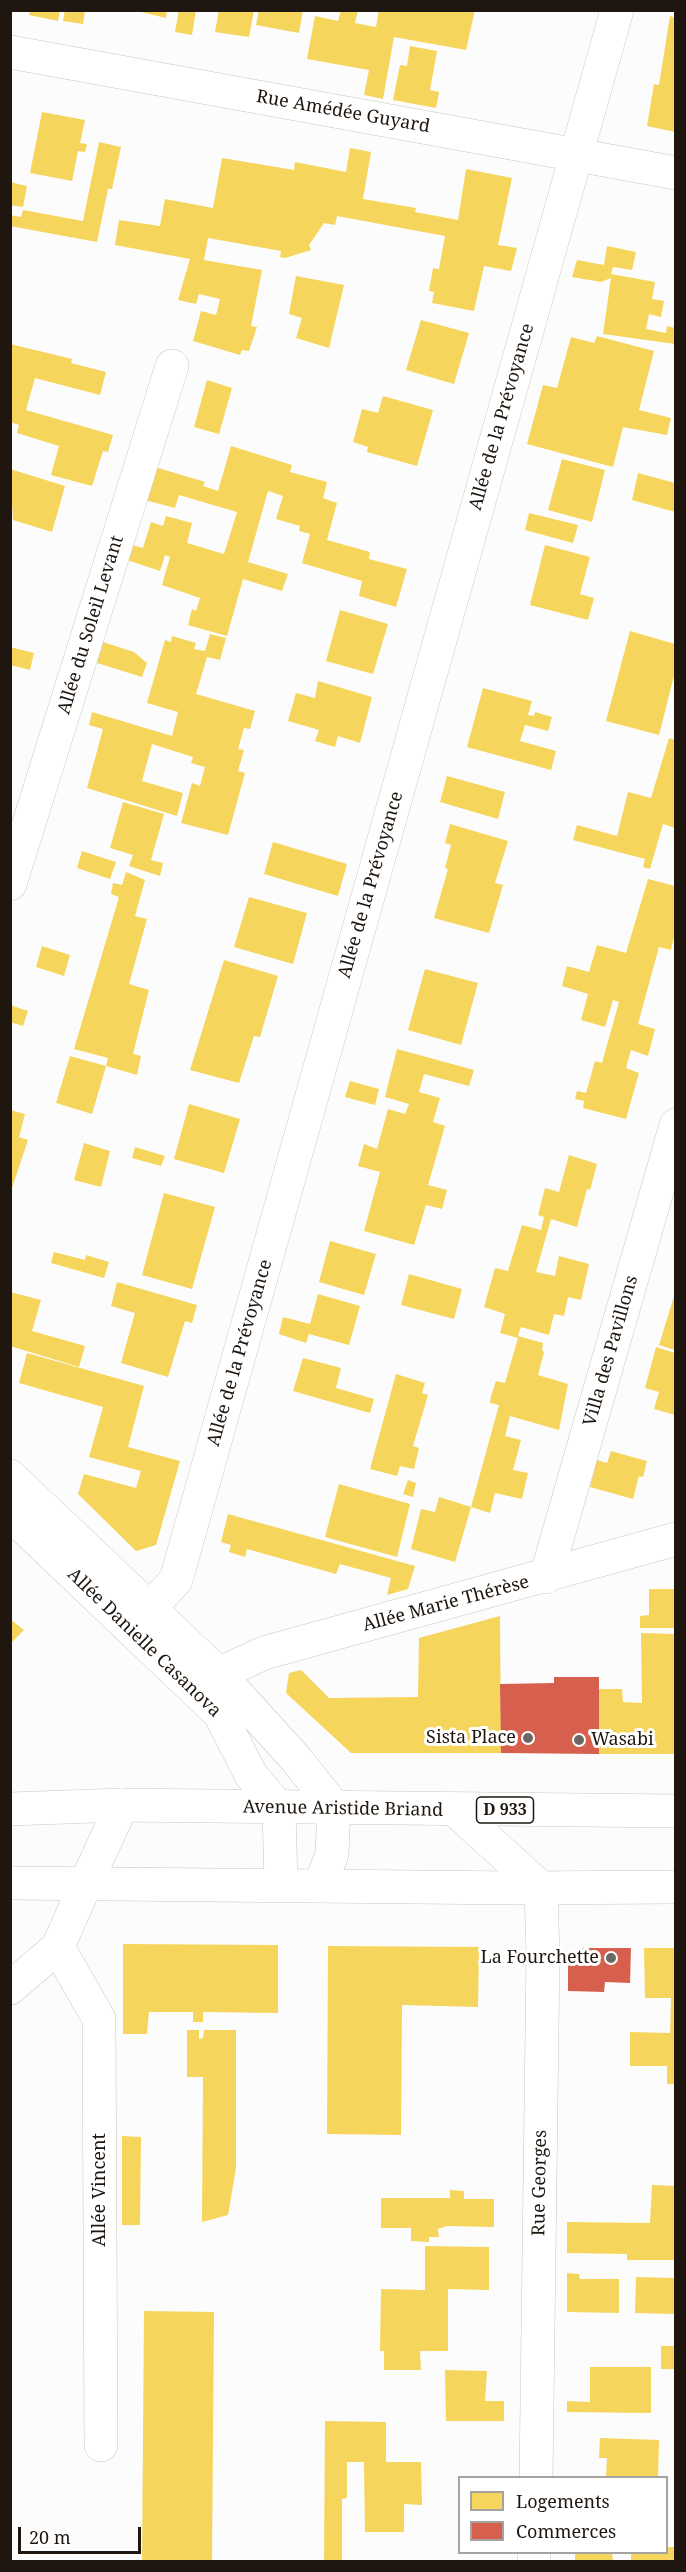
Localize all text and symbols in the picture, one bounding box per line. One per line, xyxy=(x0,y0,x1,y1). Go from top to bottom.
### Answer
street label: Rue Amédée Guyard xyxy=(254,86,432,138)
street label: Allée de la Prévoyance xyxy=(465,321,539,513)
street label: Allée du Soleil Levant xyxy=(54,533,128,717)
street label: Allée de la Prévoyance xyxy=(334,789,408,981)
street label: Allée de la Prévoyance xyxy=(203,1257,277,1449)
street label: Villa des Pavillons xyxy=(579,1273,643,1429)
street label: Allée Danielle Casanova xyxy=(63,1564,225,1722)
street label: Allée Marie Thérèse xyxy=(360,1571,532,1637)
place label: Sista Place xyxy=(426,1727,516,1749)
place label: Wasabi xyxy=(591,1729,654,1751)
marker: Sista Place xyxy=(521,1731,535,1745)
marker: Wasabi xyxy=(572,1733,586,1747)
street label: Avenue Aristide Briand xyxy=(243,1796,443,1822)
road number: D 933 xyxy=(476,1797,534,1823)
place label: La Fourchette xyxy=(481,1947,599,1969)
marker: La Fourchette xyxy=(604,1951,618,1965)
street label: Rue Georges xyxy=(528,2130,552,2236)
street label: Allée Vincent xyxy=(89,2133,111,2247)
legend xyxy=(458,2476,668,2554)
text: Logements xyxy=(516,2489,610,2513)
scale bar xyxy=(21,2515,144,2553)
text: Commerces xyxy=(516,2519,616,2543)
text: 20 m xyxy=(29,2525,71,2549)

